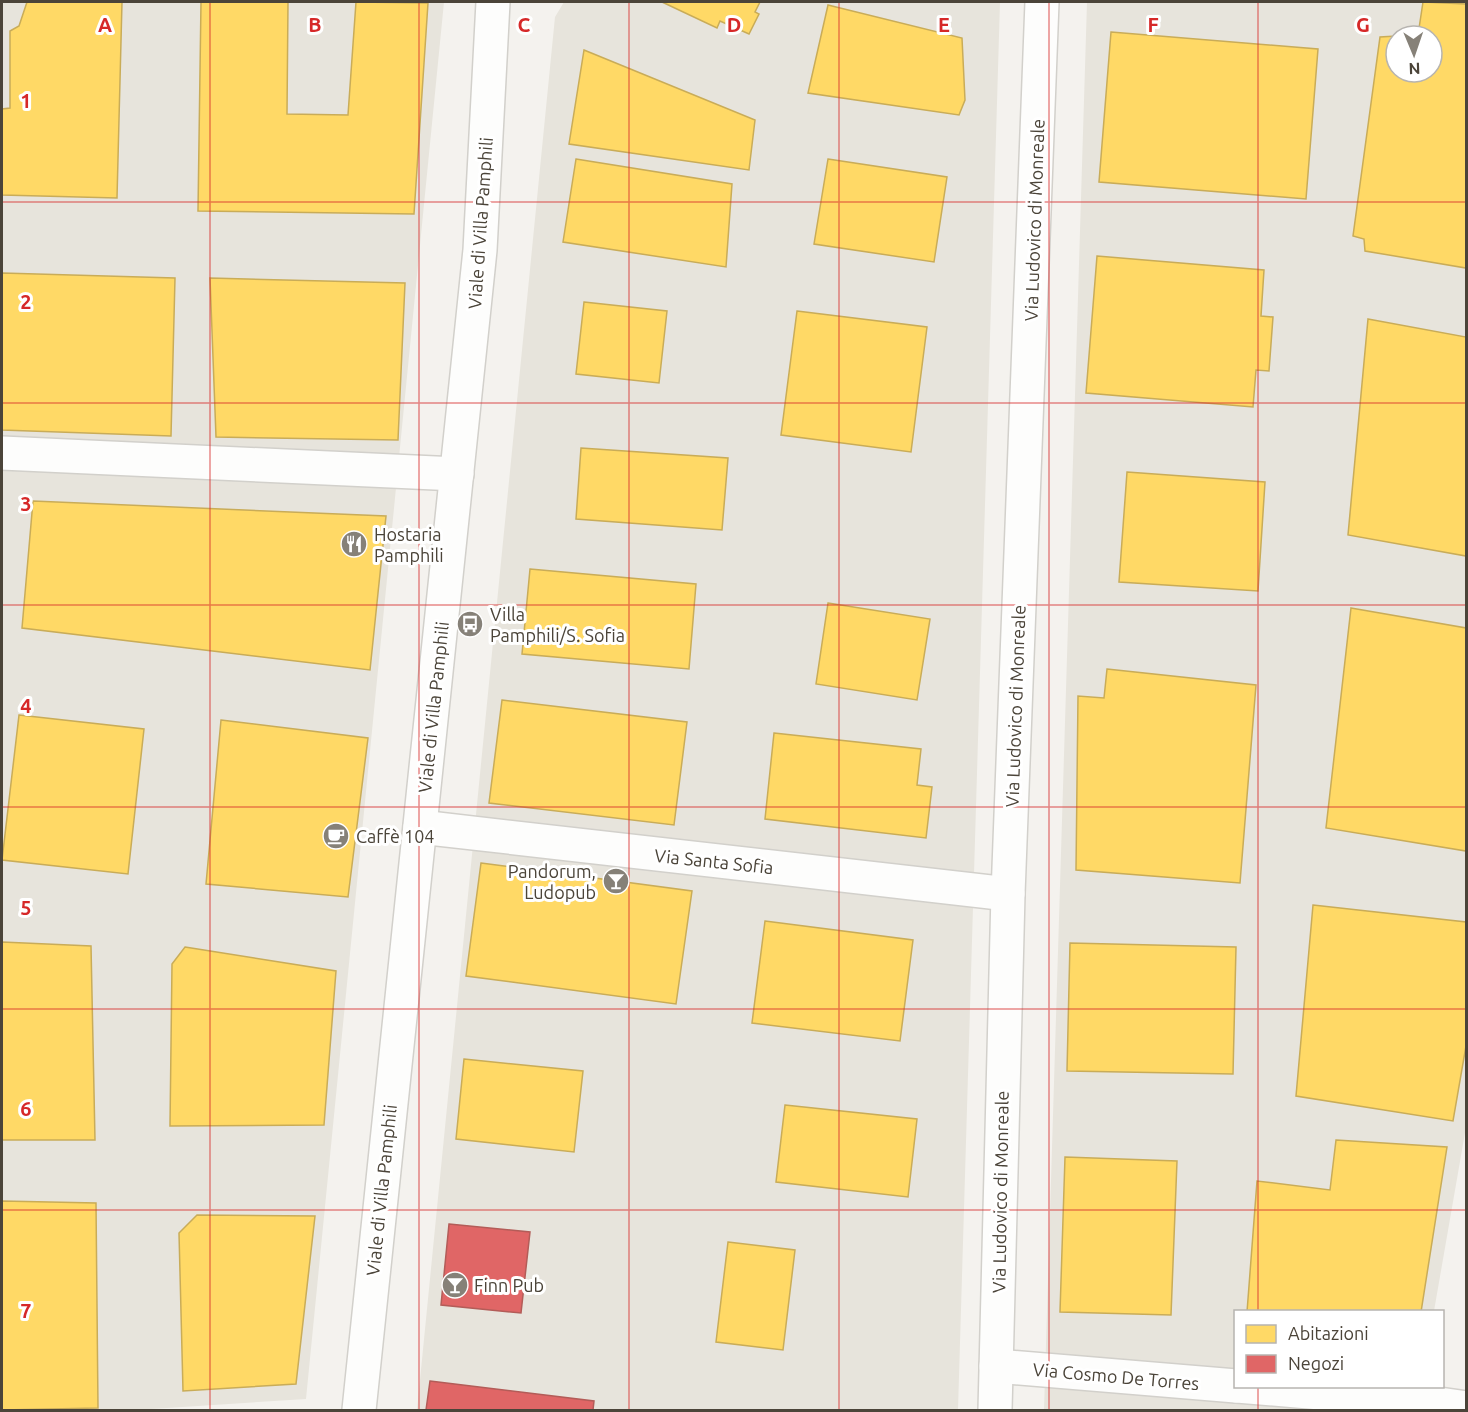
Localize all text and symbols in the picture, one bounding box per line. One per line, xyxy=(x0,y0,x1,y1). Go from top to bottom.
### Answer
text: A xyxy=(98,13,112,36)
text: B xyxy=(308,13,322,36)
text: C xyxy=(518,13,531,36)
text: D xyxy=(727,13,741,36)
text: E xyxy=(938,13,950,36)
text: F xyxy=(1147,13,1159,36)
text: G xyxy=(1356,13,1370,36)
north arrow xyxy=(1384,24,1444,84)
text: N xyxy=(1408,60,1421,78)
text: 1 xyxy=(20,89,32,112)
street label: Via Ludovico di Monreale xyxy=(1020,118,1048,322)
street label: Viale di Villa Pamphili xyxy=(464,136,496,310)
text: 2 xyxy=(20,290,32,313)
text: 3 xyxy=(20,492,32,515)
place label: Hostaria Pamphili xyxy=(374,524,444,565)
restaurant icon: Hostaria Pamphili xyxy=(339,529,369,559)
place label: Villa Pamphili/S. Sofia xyxy=(490,604,625,645)
street label: Via Ludovico di Monreale xyxy=(1001,604,1029,808)
bus stop icon: Villa Pamphili/S. Sofia xyxy=(455,609,485,639)
street label: Viale di Villa Pamphili xyxy=(414,620,452,794)
text: 4 xyxy=(20,694,32,717)
cafe icon: Caffè 104 xyxy=(321,821,351,851)
place label: Caffè 104 xyxy=(356,826,435,846)
street label: Via Santa Sofia xyxy=(653,845,775,877)
place label: Pandorum, Ludopub xyxy=(508,861,596,902)
bar icon: Pandorum, Ludopub xyxy=(601,866,631,896)
text: 5 xyxy=(20,896,32,919)
street label: Via Ludovico di Monreale xyxy=(988,1091,1012,1293)
text: 6 xyxy=(20,1097,32,1120)
street label: Viale di Villa Pamphili xyxy=(362,1103,400,1277)
bar icon: Finn Pub xyxy=(440,1270,470,1300)
place label: Finn Pub xyxy=(474,1275,544,1295)
text: 7 xyxy=(20,1299,32,1322)
legend xyxy=(1234,1310,1444,1388)
text: Abitazioni xyxy=(1288,1323,1369,1343)
text: Negozi xyxy=(1288,1353,1344,1373)
street label: Via Cosmo De Torres xyxy=(1032,1359,1200,1393)

